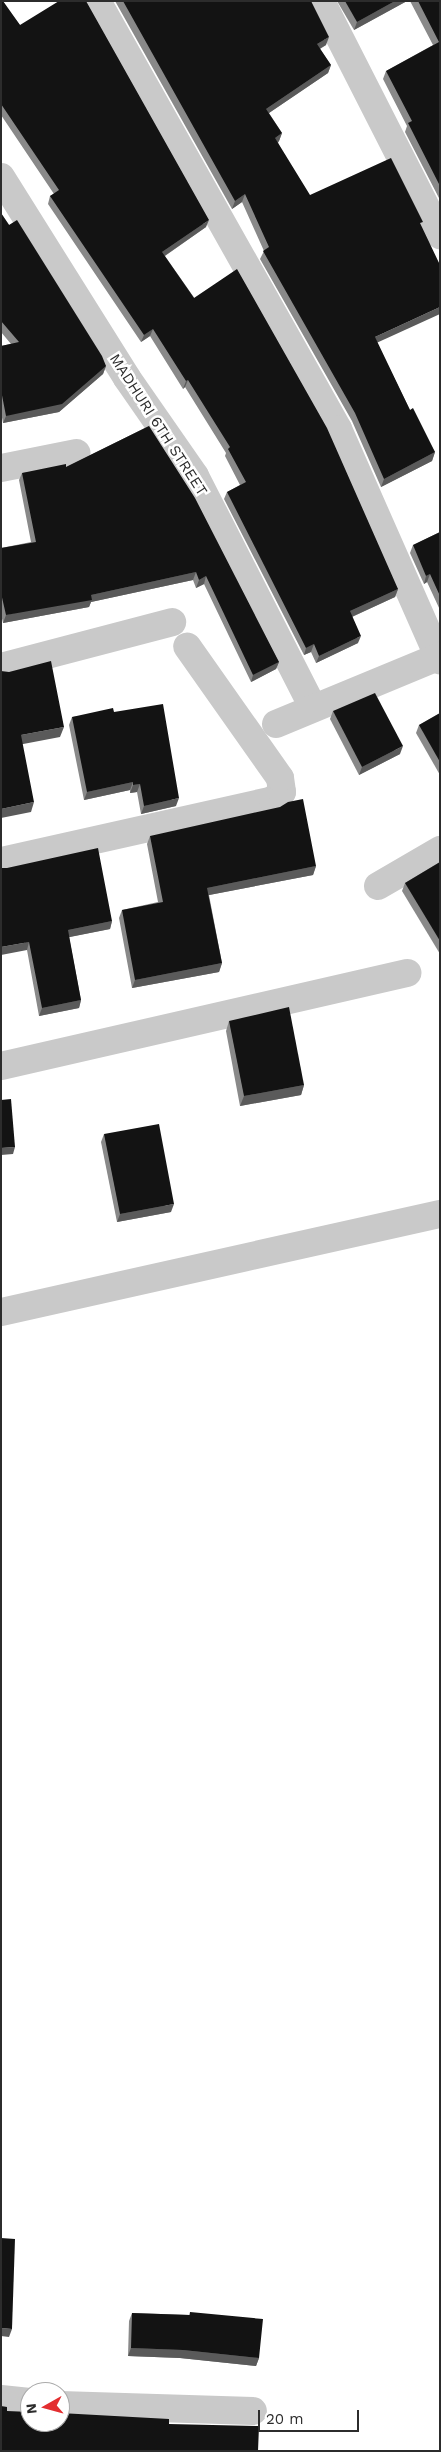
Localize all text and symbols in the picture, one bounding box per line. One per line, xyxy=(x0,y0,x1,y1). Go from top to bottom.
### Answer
street label: MADHURI 6TH STREET xyxy=(105,351,211,499)
north arrow xyxy=(20,2382,70,2432)
scale bar xyxy=(261,2400,362,2432)
text: N xyxy=(23,2403,40,2415)
text: 20 m xyxy=(266,2410,304,2428)

